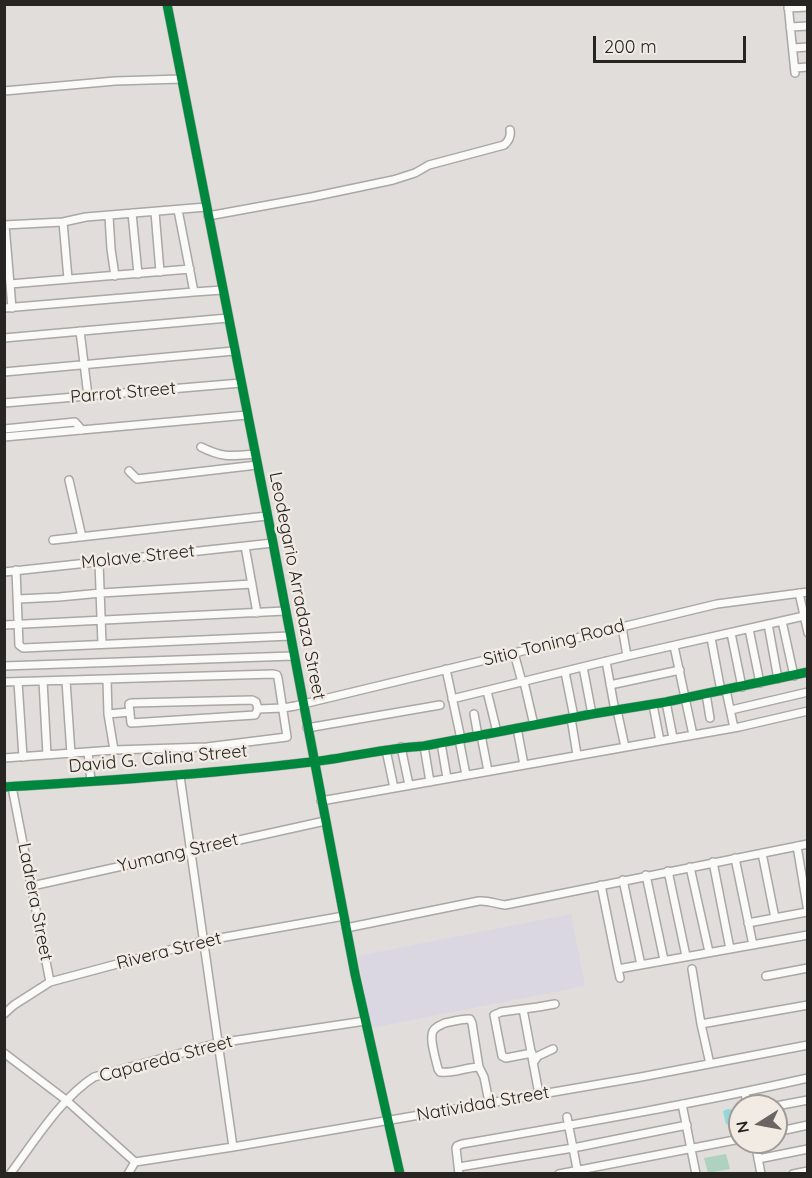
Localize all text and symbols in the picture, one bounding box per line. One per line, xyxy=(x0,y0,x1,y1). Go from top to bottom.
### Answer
scale bar xyxy=(596,24,749,62)
text: 200 m xyxy=(604,35,657,58)
street label: Parrot Street xyxy=(69,378,177,408)
street label: Leodegario Arradaza Street xyxy=(264,470,330,702)
street label: Molave Street xyxy=(80,540,196,574)
street label: Sitio Toning Road xyxy=(481,615,627,671)
street label: David G. Calina Street xyxy=(68,740,248,778)
street label: Yumang Street xyxy=(116,829,240,877)
street label: Ladrera Street xyxy=(13,841,57,963)
street label: Rivera Street xyxy=(114,928,224,974)
street label: Capareda Street xyxy=(97,1031,235,1087)
street label: Natividad Street xyxy=(415,1082,551,1126)
north arrow xyxy=(728,1094,788,1154)
text: N xyxy=(731,1119,753,1135)

